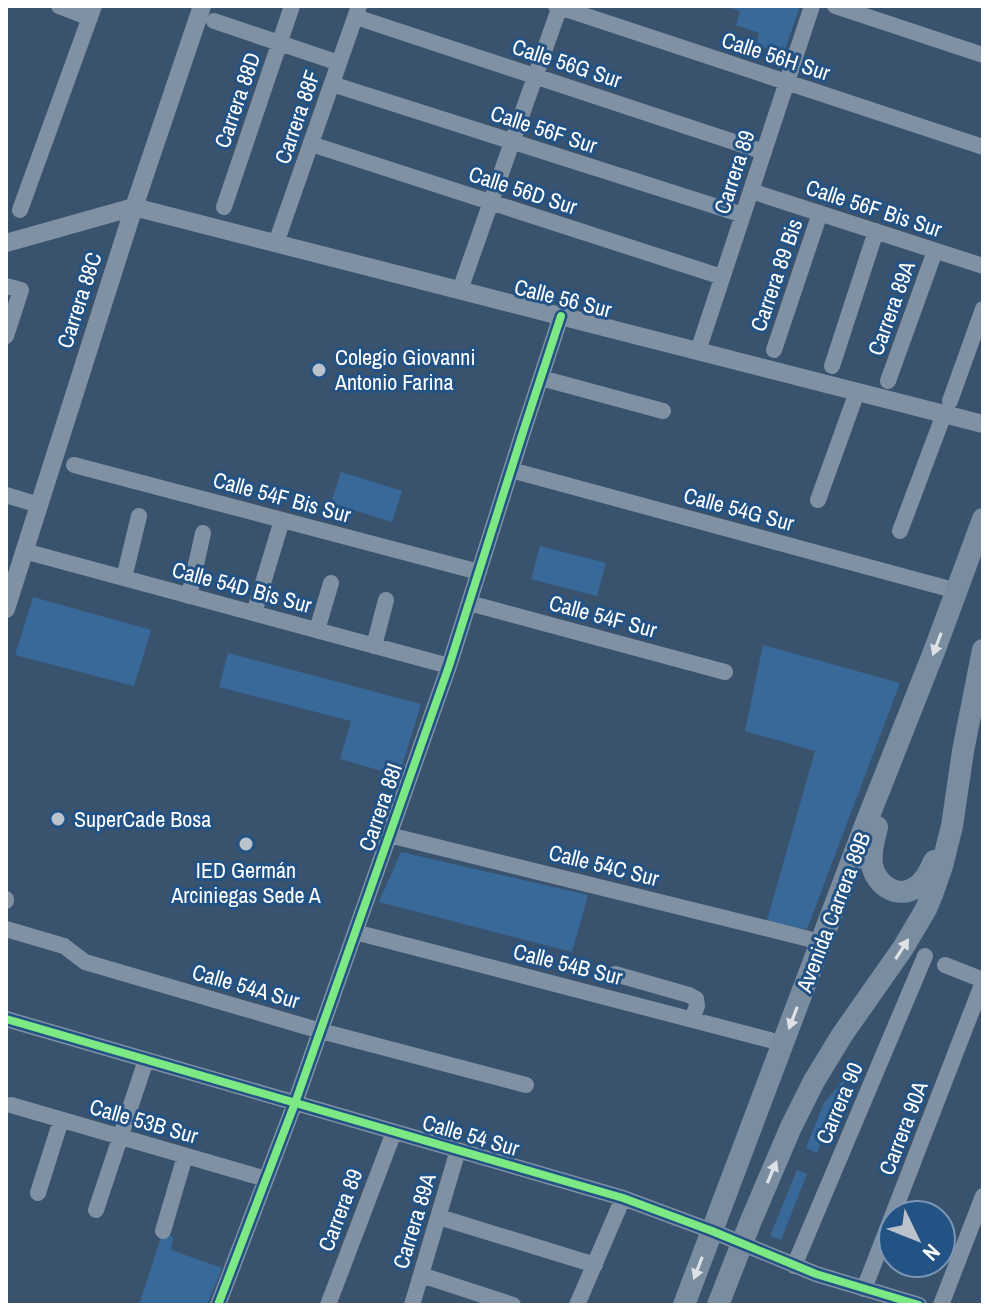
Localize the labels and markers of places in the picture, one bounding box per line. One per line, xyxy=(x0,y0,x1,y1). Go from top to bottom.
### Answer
place label: Colegio Giovanni Antonio Farina xyxy=(334,342,475,397)
marker: Colegio Giovanni Antonio Farina xyxy=(310,361,328,379)
place label: SuperCade Bosa xyxy=(74,804,211,834)
marker: SuperCade Bosa xyxy=(49,810,67,828)
marker: IED Germán Arciniegas Sede A xyxy=(237,835,255,853)
place label: IED Germán Arciniegas Sede A xyxy=(170,855,322,910)

